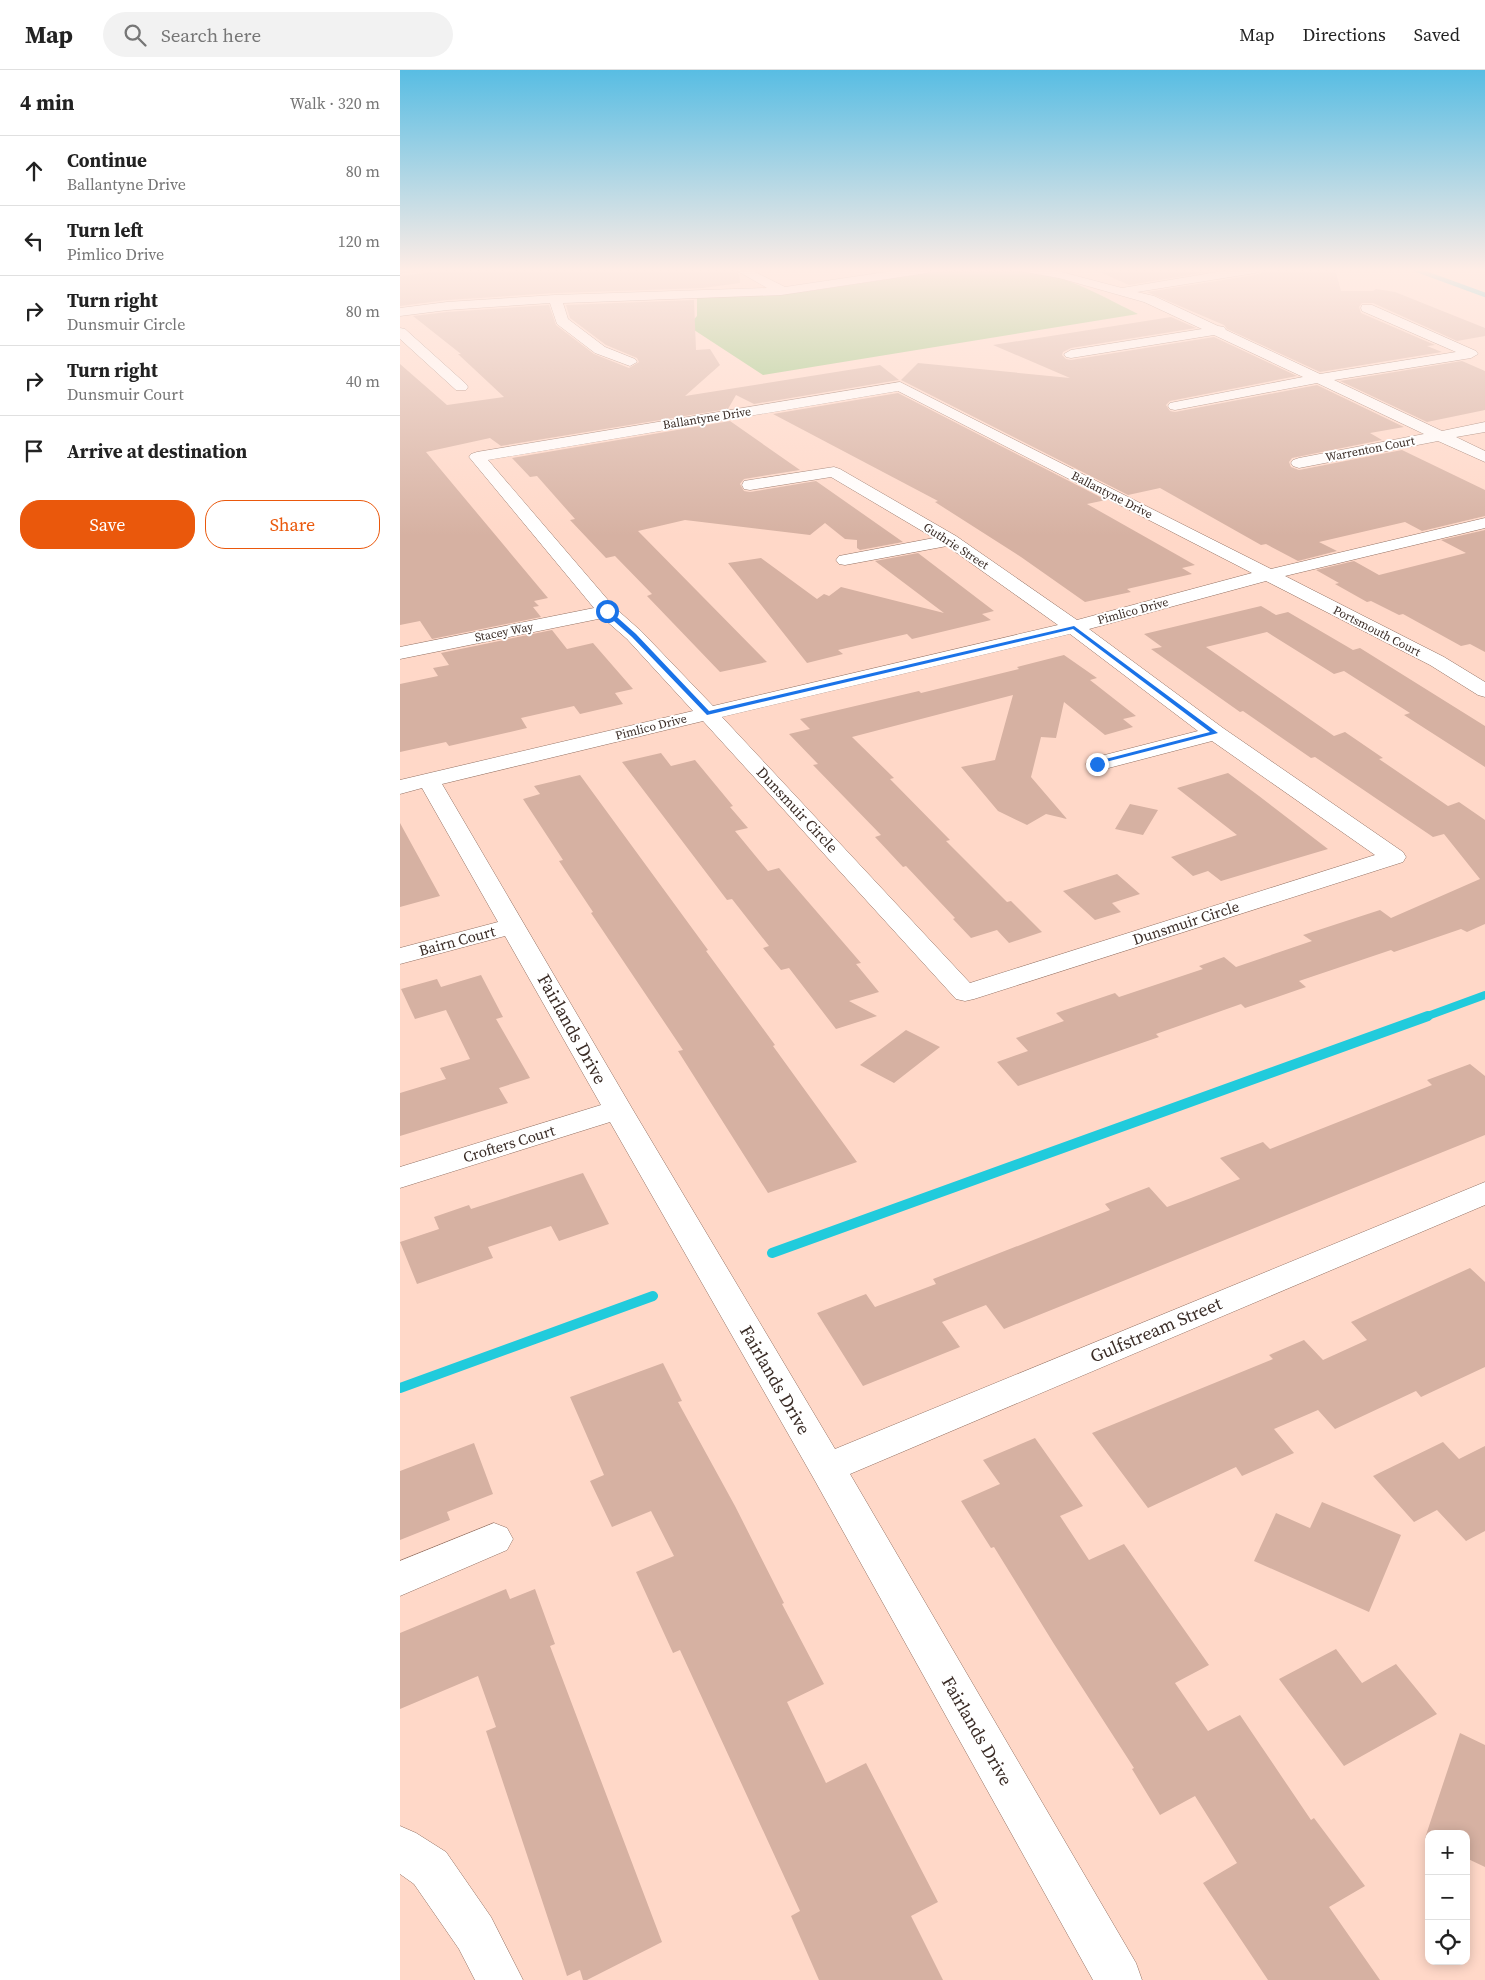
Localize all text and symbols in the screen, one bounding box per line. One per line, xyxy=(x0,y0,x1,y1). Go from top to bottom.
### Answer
search box xyxy=(103,12,453,57)
text: Map xyxy=(25,18,73,51)
icon: search xyxy=(121,21,149,49)
text: Search here xyxy=(161,22,261,48)
text: Map xyxy=(1239,22,1275,47)
text: Directions xyxy=(1303,22,1386,47)
text: Saved xyxy=(1414,22,1460,47)
text: 4 min xyxy=(20,88,75,117)
text: Walk · 320 m xyxy=(290,92,380,114)
text: Continue xyxy=(67,147,147,173)
icon: ahead xyxy=(20,157,48,185)
text: 80 m xyxy=(346,160,380,182)
text: Ballantyne Drive xyxy=(67,173,186,195)
text: Turn left xyxy=(67,217,143,243)
icon: left xyxy=(20,227,48,255)
text: 120 m xyxy=(338,230,380,252)
text: Pimlico Drive xyxy=(67,243,164,265)
text: Turn right xyxy=(67,287,158,313)
icon: right xyxy=(20,297,48,325)
text: 80 m xyxy=(346,300,380,322)
text: Dunsmuir Circle xyxy=(67,313,185,335)
text: Turn right xyxy=(67,357,158,383)
icon: right xyxy=(20,367,48,395)
text: 40 m xyxy=(346,370,380,392)
text: Dunsmuir Court xyxy=(67,383,184,405)
street label: Ballantyne Drive xyxy=(662,403,752,433)
street label: Warrenton Court xyxy=(1324,432,1416,466)
icon: arrive xyxy=(20,437,48,465)
text: Arrive at destination xyxy=(67,438,247,464)
street label: Ballantyne Drive xyxy=(1069,468,1155,522)
button: Save xyxy=(20,500,195,549)
button: Share xyxy=(205,500,380,549)
street label: Guthrie Street xyxy=(920,519,992,573)
street label: Pimlico Drive xyxy=(1096,594,1170,628)
route start xyxy=(596,600,619,623)
street label: Portsmouth Court xyxy=(1330,602,1424,660)
street label: Stacey Way xyxy=(473,618,535,646)
street label: Pimlico Drive xyxy=(614,710,688,744)
route end xyxy=(1086,753,1109,776)
street label: Dunsmuir Circle xyxy=(752,762,843,858)
street label: Dunsmuir Circle xyxy=(1130,895,1242,950)
street label: Bairn Court xyxy=(416,920,498,961)
street label: Fairlands Drive xyxy=(532,969,613,1088)
street label: Crofters Court xyxy=(460,1120,558,1167)
street label: Gulfstream Street xyxy=(1086,1291,1226,1369)
street label: Fairlands Drive xyxy=(734,1320,817,1439)
street label: Fairlands Drive xyxy=(936,1671,1019,1790)
map controls xyxy=(1425,1830,1470,1965)
button: + xyxy=(1425,1830,1470,1875)
button: − xyxy=(1425,1875,1470,1920)
button: locate xyxy=(1425,1920,1470,1965)

